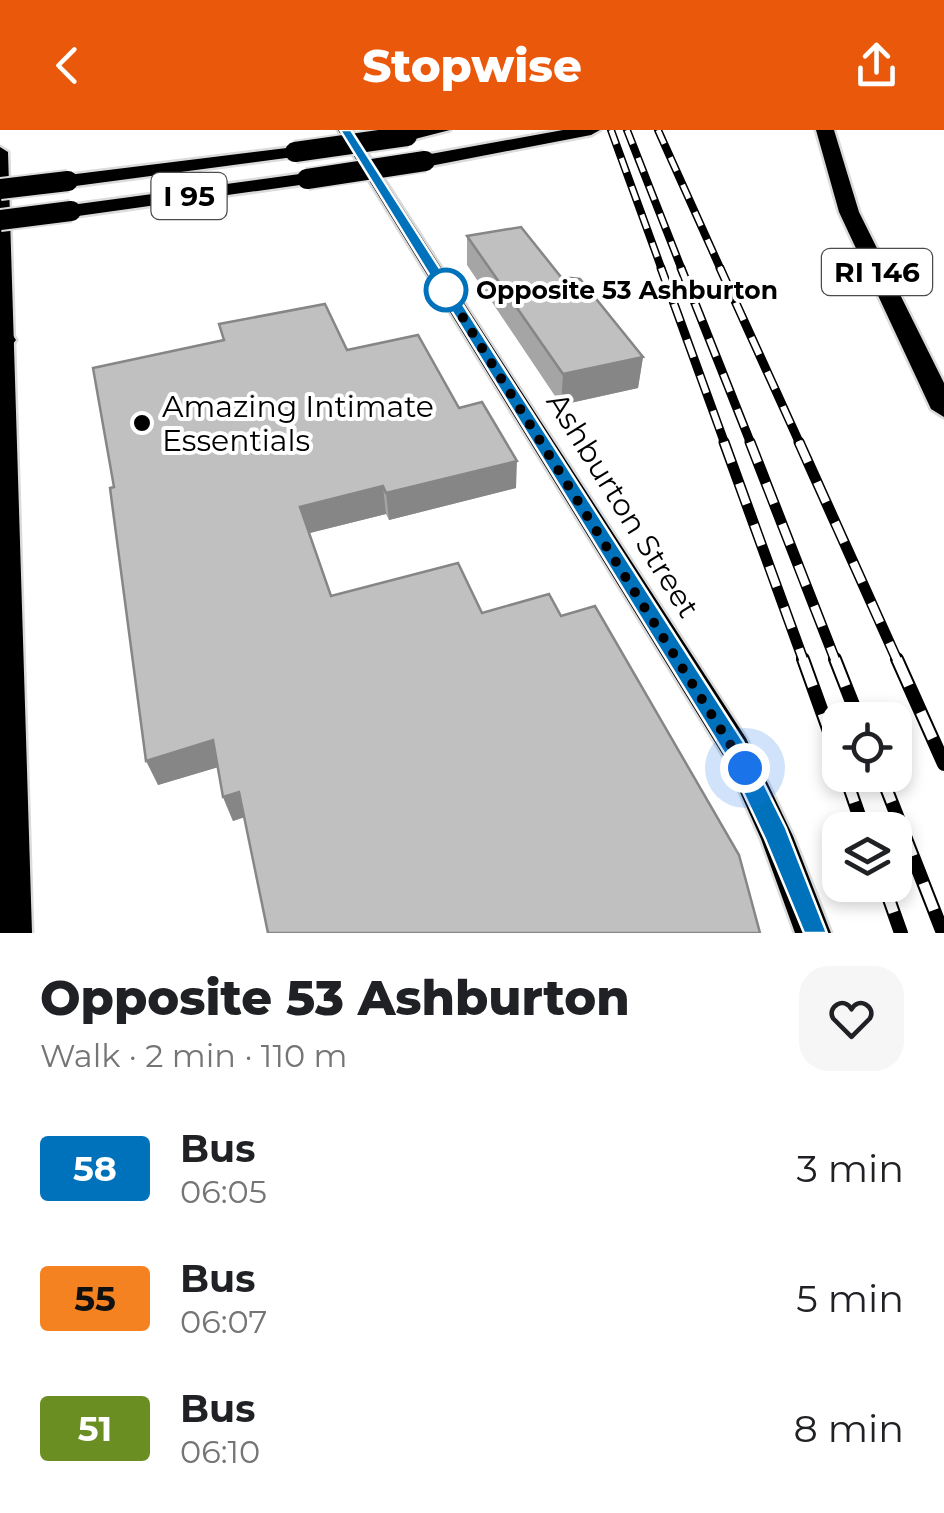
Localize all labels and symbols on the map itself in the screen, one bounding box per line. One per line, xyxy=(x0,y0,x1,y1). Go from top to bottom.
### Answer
road number: I 95 xyxy=(152,173,226,219)
road number: RI 146 xyxy=(822,249,932,295)
marker: Opposite 53 Ashburton xyxy=(425,269,467,311)
place label: Opposite 53 Ashburton xyxy=(476,275,778,305)
street label: Ashburton Street xyxy=(539,386,707,624)
place label: Amazing Intimate Essentials xyxy=(162,388,434,459)
marker: Amazing Intimate Essentials xyxy=(131,412,153,434)
your location xyxy=(720,743,770,793)

